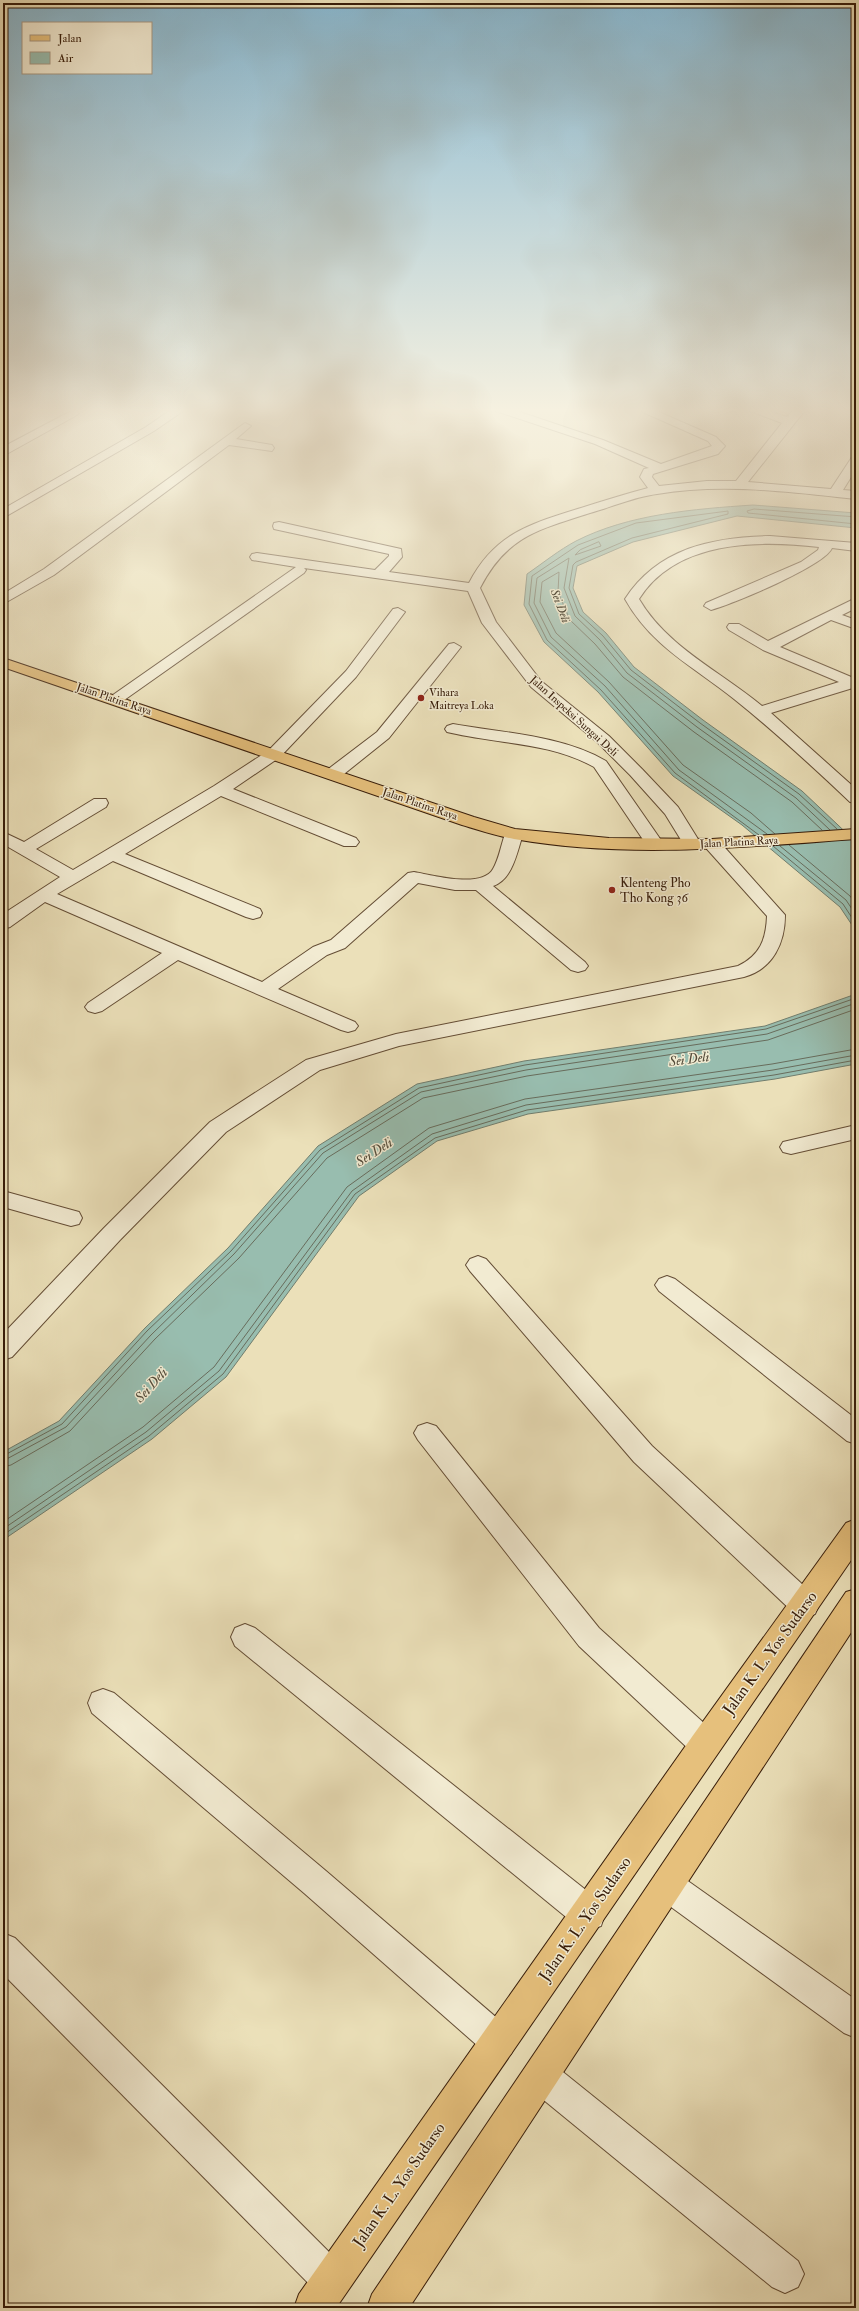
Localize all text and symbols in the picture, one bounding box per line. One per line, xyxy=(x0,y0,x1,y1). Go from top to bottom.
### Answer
legend xyxy=(22,22,152,74)
text: Jalan xyxy=(57,31,82,46)
text: Air xyxy=(57,51,74,66)
water label: Sei Deli xyxy=(546,586,574,626)
street label: Jalan Inspeksi Sungai Deli xyxy=(526,672,621,760)
street label: Jalan Platina Raya xyxy=(74,680,154,719)
place label: Vihara Maitreya Loka xyxy=(429,686,494,713)
marker: Vihara Maitreya Loka xyxy=(416,693,426,703)
street label: Jalan Platina Raya xyxy=(380,785,460,824)
street label: Jalan Platina Raya xyxy=(698,833,779,852)
place label: Klenteng Pho Tho Kong 36 xyxy=(620,875,691,906)
marker: Klenteng Pho Tho Kong 36 xyxy=(607,885,617,895)
water label: Sei Deli xyxy=(667,1048,711,1070)
water label: Sei Deli xyxy=(351,1134,396,1171)
water label: Sei Deli xyxy=(130,1364,171,1407)
street label: Jalan K. L. Yos Sudarso xyxy=(718,1587,823,1720)
street label: Jalan K. L. Yos Sudarso xyxy=(534,1852,637,1987)
street label: Jalan K. L. Yos Sudarso xyxy=(348,2118,451,2253)

